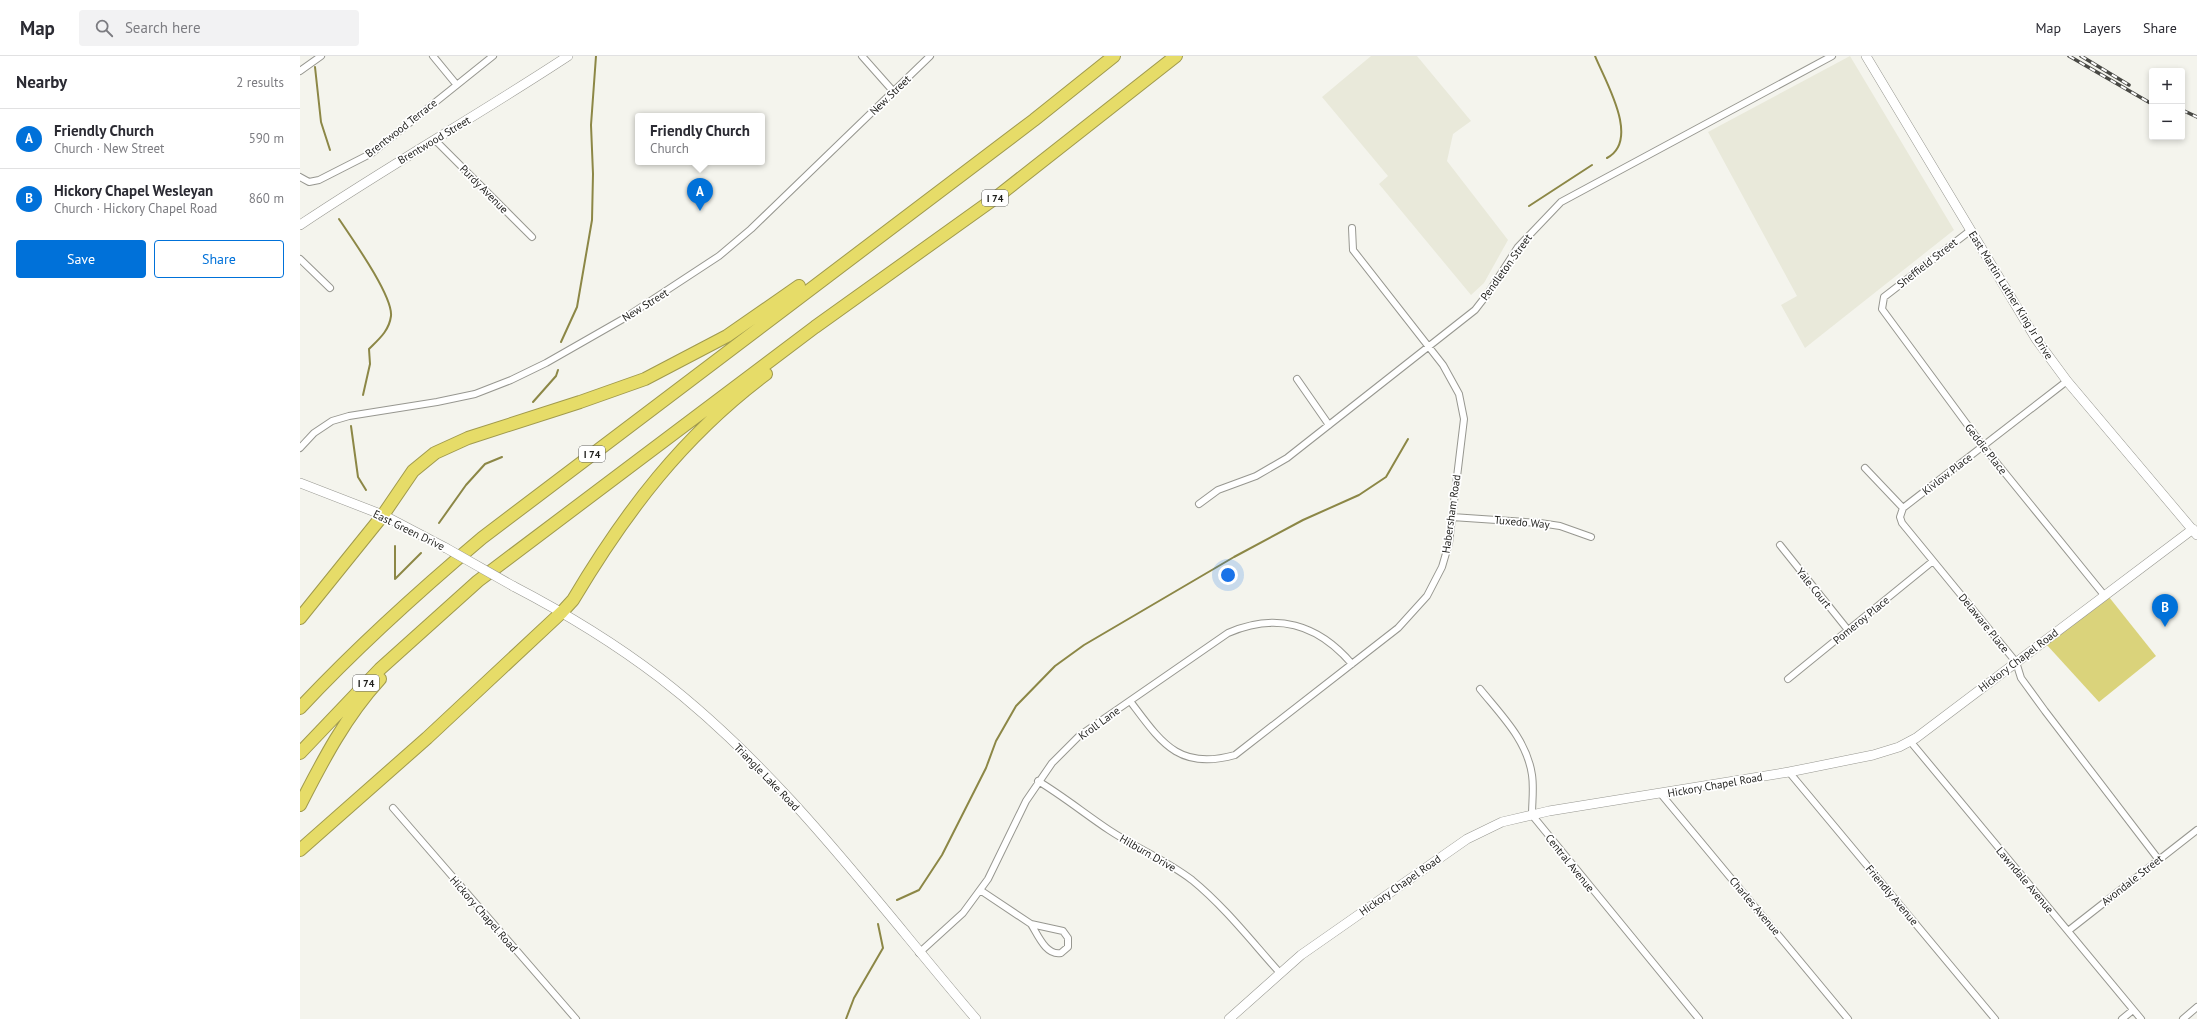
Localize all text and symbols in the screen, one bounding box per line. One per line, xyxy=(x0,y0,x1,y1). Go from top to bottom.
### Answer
search box xyxy=(79,10,359,46)
text: Map xyxy=(20,16,55,40)
icon: search xyxy=(93,17,115,39)
text: Search here xyxy=(125,18,201,37)
text: Map xyxy=(2035,19,2061,37)
text: Layers xyxy=(2083,19,2121,37)
text: Share xyxy=(2143,19,2177,37)
map controls xyxy=(2149,68,2185,140)
button: + xyxy=(2149,68,2185,104)
text: Nearby xyxy=(16,71,67,93)
street label: New Street xyxy=(867,72,914,118)
text: 2 results xyxy=(236,74,284,91)
street label: Brentwood Terrace xyxy=(362,95,440,160)
button: − xyxy=(2149,104,2185,140)
street label: Brentwood Street xyxy=(395,113,473,167)
popup xyxy=(635,113,765,165)
text: Friendly Church xyxy=(54,121,154,140)
text: Friendly Church xyxy=(650,121,750,140)
text: A xyxy=(25,130,33,147)
text: 590 m xyxy=(249,130,284,147)
text: Church · New Street xyxy=(54,140,164,157)
text: Church xyxy=(650,140,689,157)
street label: Purdy Avenue xyxy=(457,162,512,217)
pin: A xyxy=(687,178,713,211)
text: Hickory Chapel Wesleyan xyxy=(54,181,213,200)
text: B xyxy=(25,190,33,207)
text: 860 m xyxy=(249,190,284,207)
road number: I 74 xyxy=(982,190,1008,206)
text: Church · Hickory Chapel Road xyxy=(54,200,217,217)
street label: East Martin Luther King Jr Drive xyxy=(1966,228,2057,362)
street label: Pendleton Street xyxy=(1477,231,1535,303)
street label: Sheffield Street xyxy=(1894,235,1960,291)
button: Save xyxy=(16,240,146,278)
button: Share xyxy=(154,240,284,278)
street label: New Street xyxy=(619,285,671,325)
street label: Geddie Place xyxy=(1962,421,2010,478)
road number: I 74 xyxy=(579,446,605,462)
street label: Kivlow Place xyxy=(1919,450,1975,498)
street label: Habersham Road xyxy=(1439,474,1463,554)
street label: East Green Drive xyxy=(371,507,447,554)
street label: Tuxedo Way xyxy=(1494,513,1551,531)
your location xyxy=(1218,565,1238,585)
street label: Yale Court xyxy=(1793,565,1835,611)
street label: Delaware Place xyxy=(1956,590,2012,656)
street label: Pomeroy Place xyxy=(1830,593,1892,647)
pin: B xyxy=(2152,594,2178,627)
street label: Hickory Chapel Road xyxy=(1975,625,2061,695)
road number: I 74 xyxy=(353,675,379,691)
street label: Kroll Lane xyxy=(1075,703,1123,743)
street label: Triangle Lake Road xyxy=(731,740,803,814)
street label: Hickory Chapel Road xyxy=(1666,770,1764,800)
street label: Hilburn Drive xyxy=(1117,831,1179,875)
street label: Central Avenue xyxy=(1542,831,1598,895)
street label: Lawndale Avenue xyxy=(1993,844,2057,916)
street label: Avondale Street xyxy=(2098,851,2166,908)
street label: Hickory Chapel Road xyxy=(1356,852,1444,918)
street label: Friendly Avenue xyxy=(1863,862,1922,928)
street label: Hickory Chapel Road xyxy=(447,873,521,955)
street label: Charles Avenue xyxy=(1727,874,1784,938)

